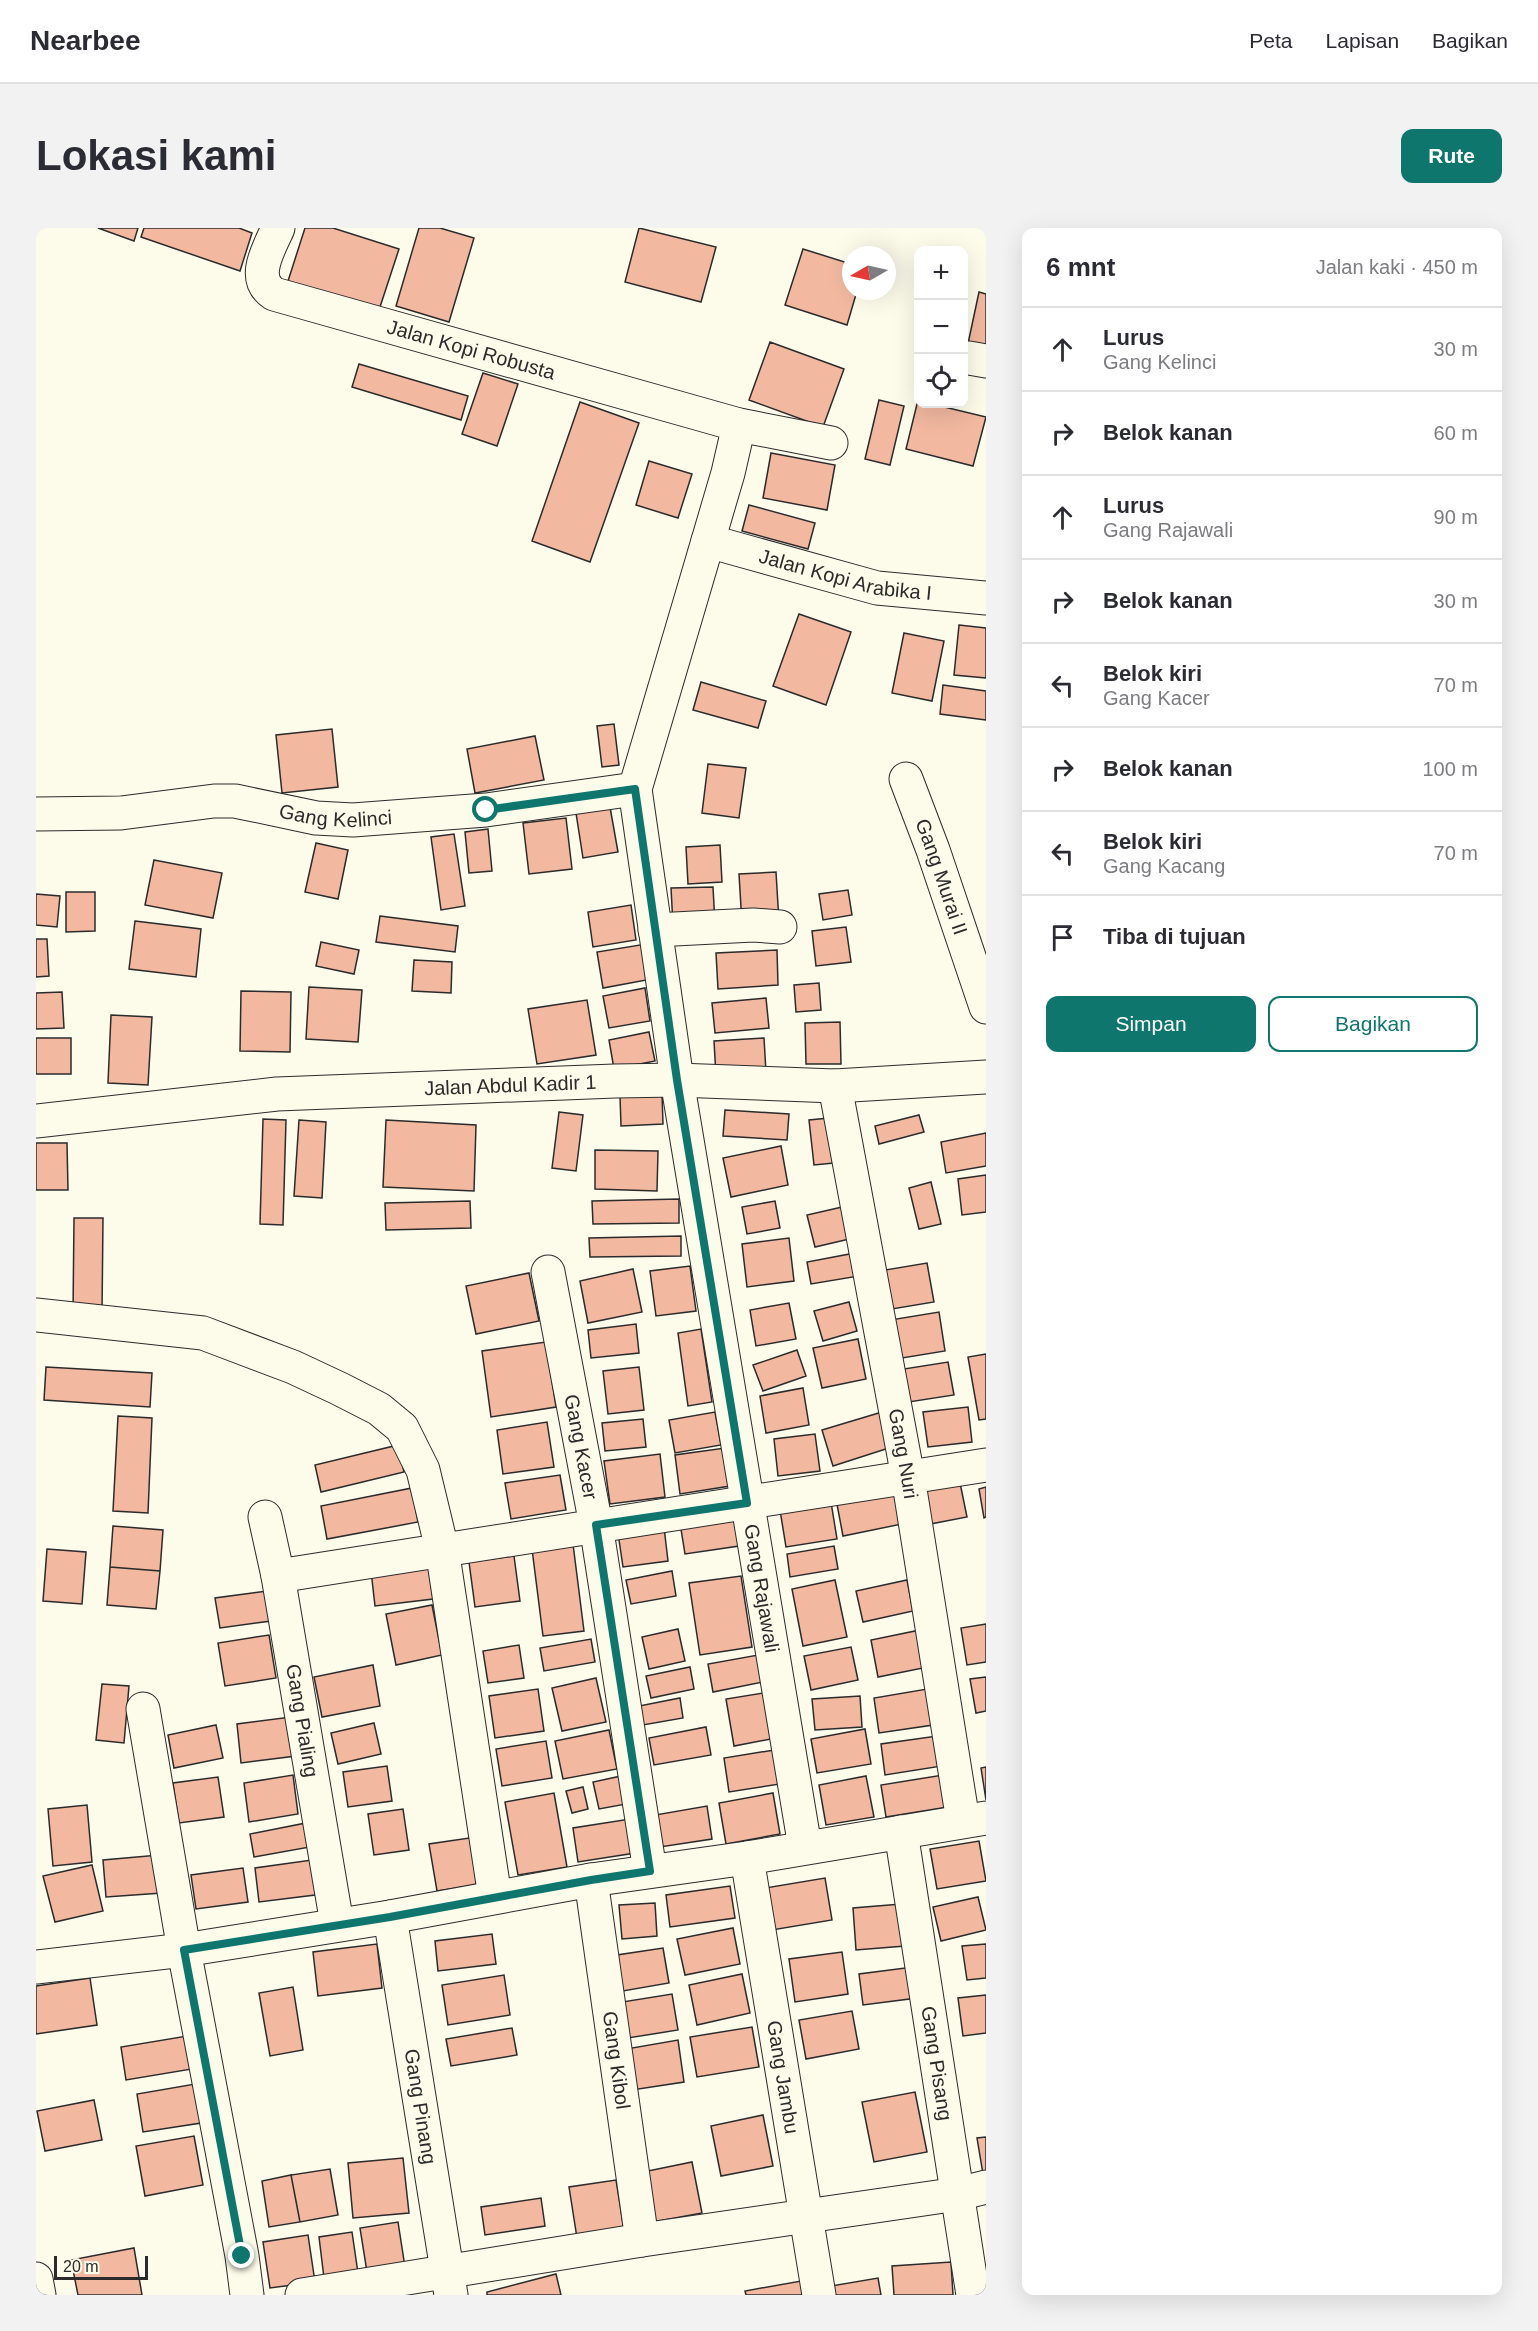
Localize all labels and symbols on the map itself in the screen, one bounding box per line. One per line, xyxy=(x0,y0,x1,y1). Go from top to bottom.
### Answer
north arrow xyxy=(842,246,896,300)
street label: Jalan Kopi Robusta xyxy=(385,315,559,384)
street label: Jalan Kopi Arabika I xyxy=(757,545,933,604)
route start xyxy=(472,796,498,822)
street label: Gang Kelinci xyxy=(277,800,393,831)
street label: Gang Murai II xyxy=(911,816,972,938)
street label: Jalan Abdul Kadir 1 xyxy=(424,1071,597,1099)
street label: Gang Kacer xyxy=(560,1392,602,1502)
street label: Gang Nuri xyxy=(884,1407,922,1500)
street label: Gang Rajawali xyxy=(740,1522,783,1654)
street label: Gang Pialing xyxy=(282,1662,323,1779)
street label: Gang Pisang xyxy=(917,2004,957,2122)
street label: Gang Kibol xyxy=(599,2010,634,2111)
street label: Gang Jambu xyxy=(763,2019,803,2135)
street label: Gang Pinang xyxy=(400,2047,441,2166)
route end xyxy=(228,2242,254,2268)
scale bar xyxy=(54,2253,148,2280)

